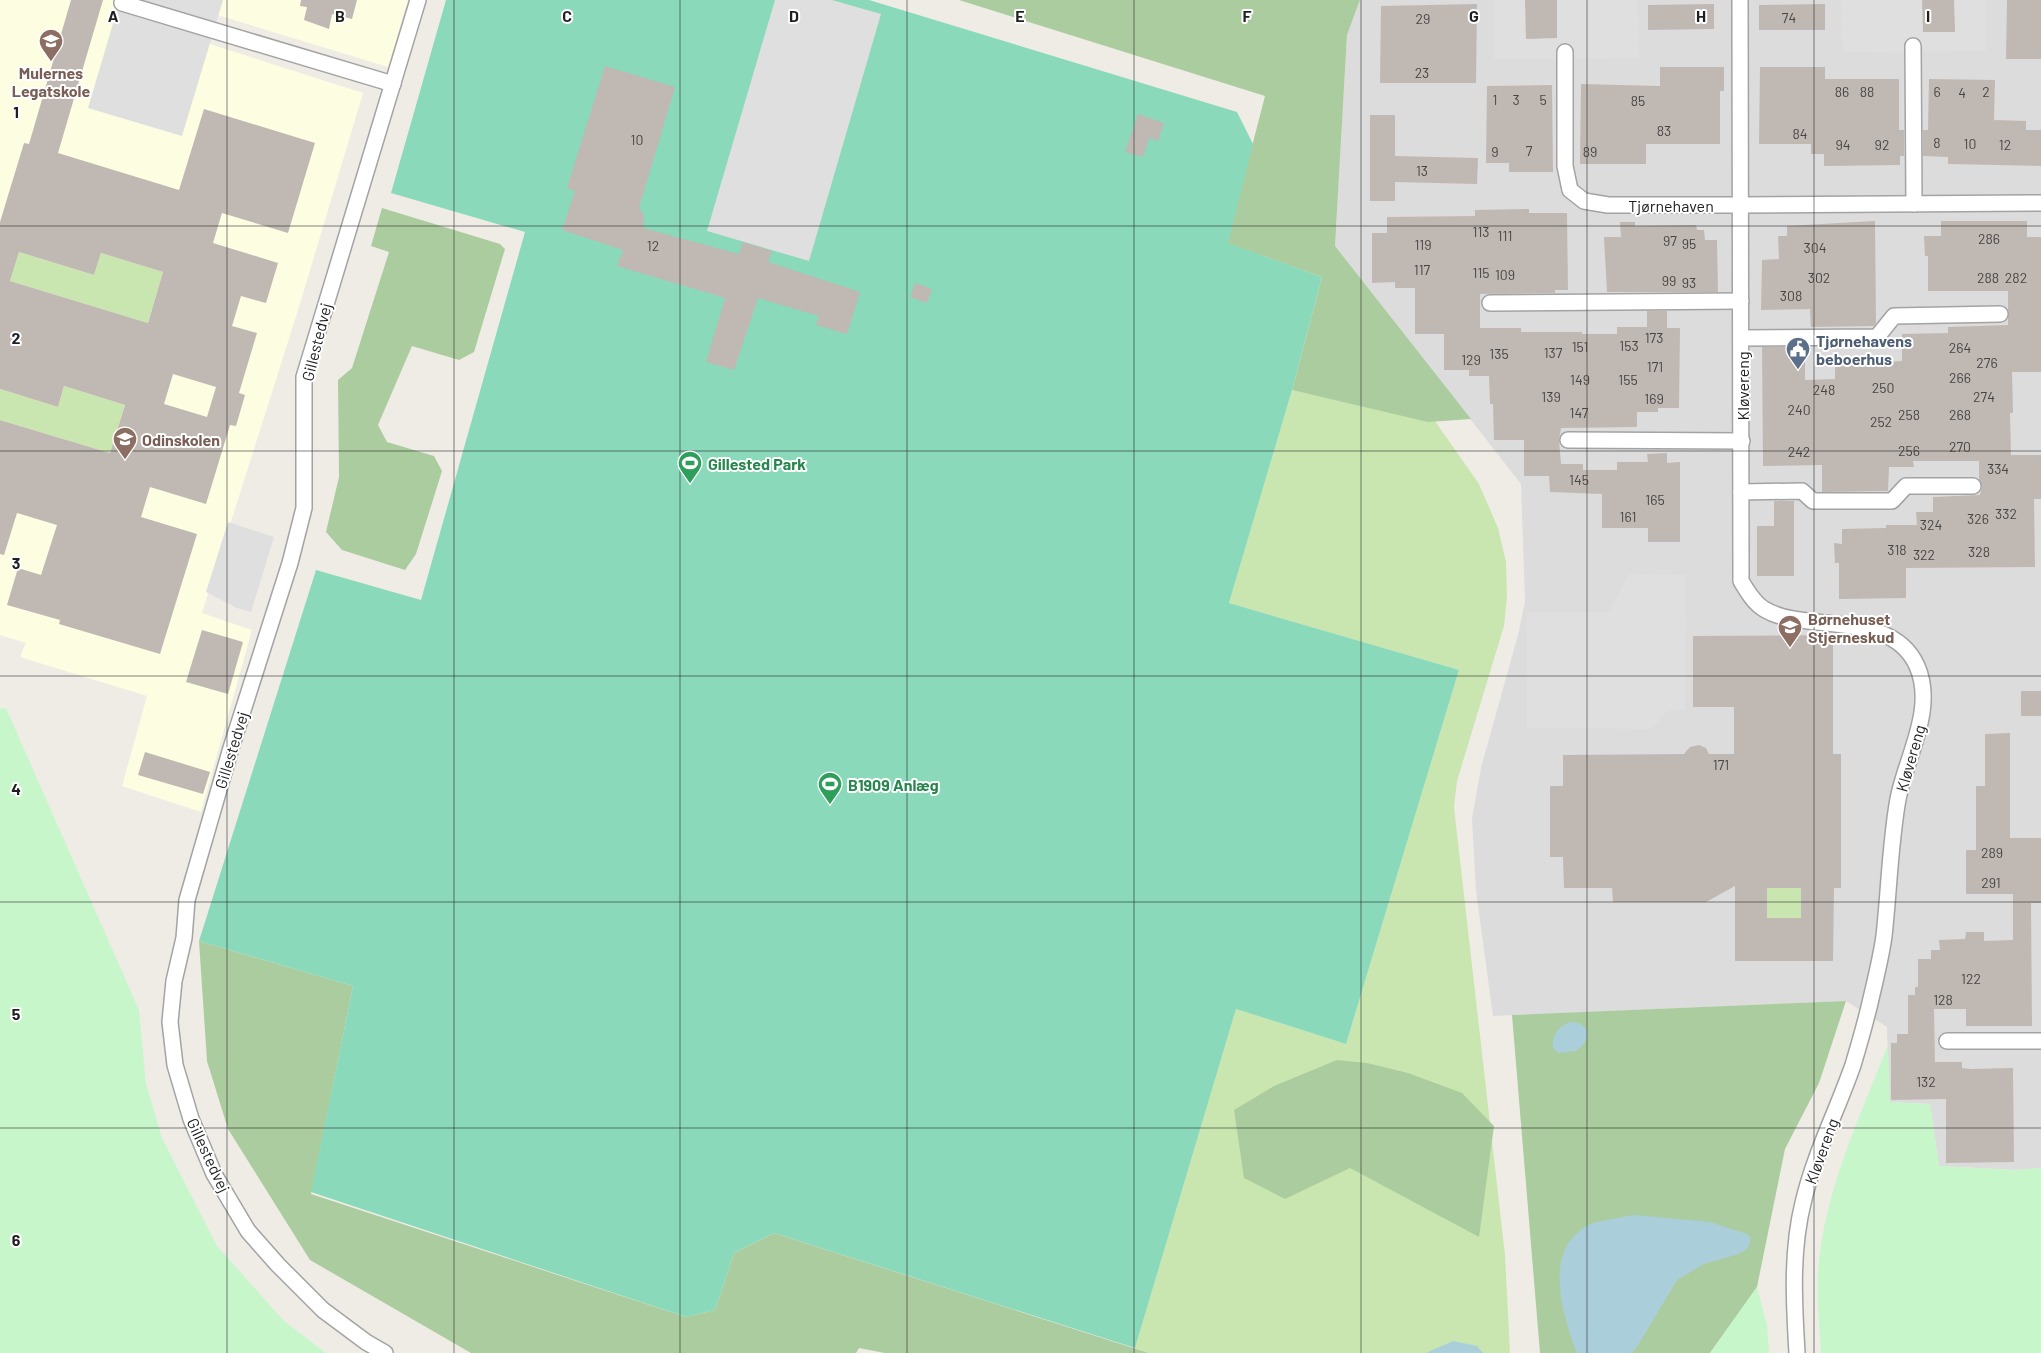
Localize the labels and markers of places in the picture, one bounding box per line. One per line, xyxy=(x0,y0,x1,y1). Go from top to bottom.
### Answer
school or university icon: Mulernes Legatskole xyxy=(38,28,64,62)
place label: Mulernes Legatskole xyxy=(12,63,91,100)
place label: Tjørnehavens beboerhus xyxy=(1816,331,1912,368)
public building icon: Tjørnehavens beboerhus xyxy=(1785,336,1811,370)
school or university icon: Odinskolen xyxy=(112,426,138,460)
place label: Odinskolen xyxy=(142,430,220,449)
sports icon: Gillested Park xyxy=(677,450,703,484)
place label: Gillested Park xyxy=(708,454,806,473)
place label: Børnehuset Stjerneskud xyxy=(1808,609,1894,646)
school or university icon: Børnehuset Stjerneskud xyxy=(1777,614,1803,648)
sports icon: B1909 Anlæg xyxy=(817,771,843,805)
place label: B1909 Anlæg xyxy=(848,775,939,794)

